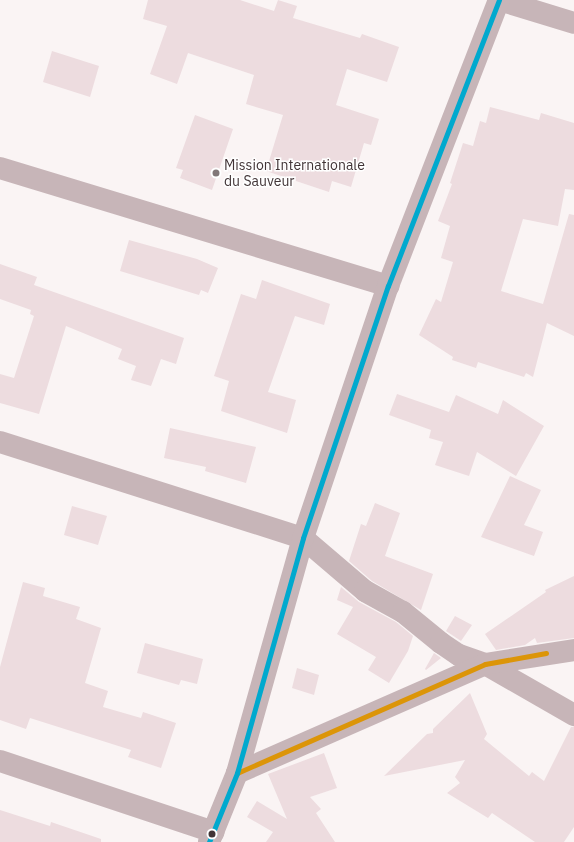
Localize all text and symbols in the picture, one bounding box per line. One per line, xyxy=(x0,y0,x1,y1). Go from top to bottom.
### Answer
place label: Mission Internationale du Sauveur xyxy=(224,157,365,190)
marker: Mission Internationale du Sauveur xyxy=(211,168,221,178)
unlabelled marker xyxy=(207,829,217,839)

